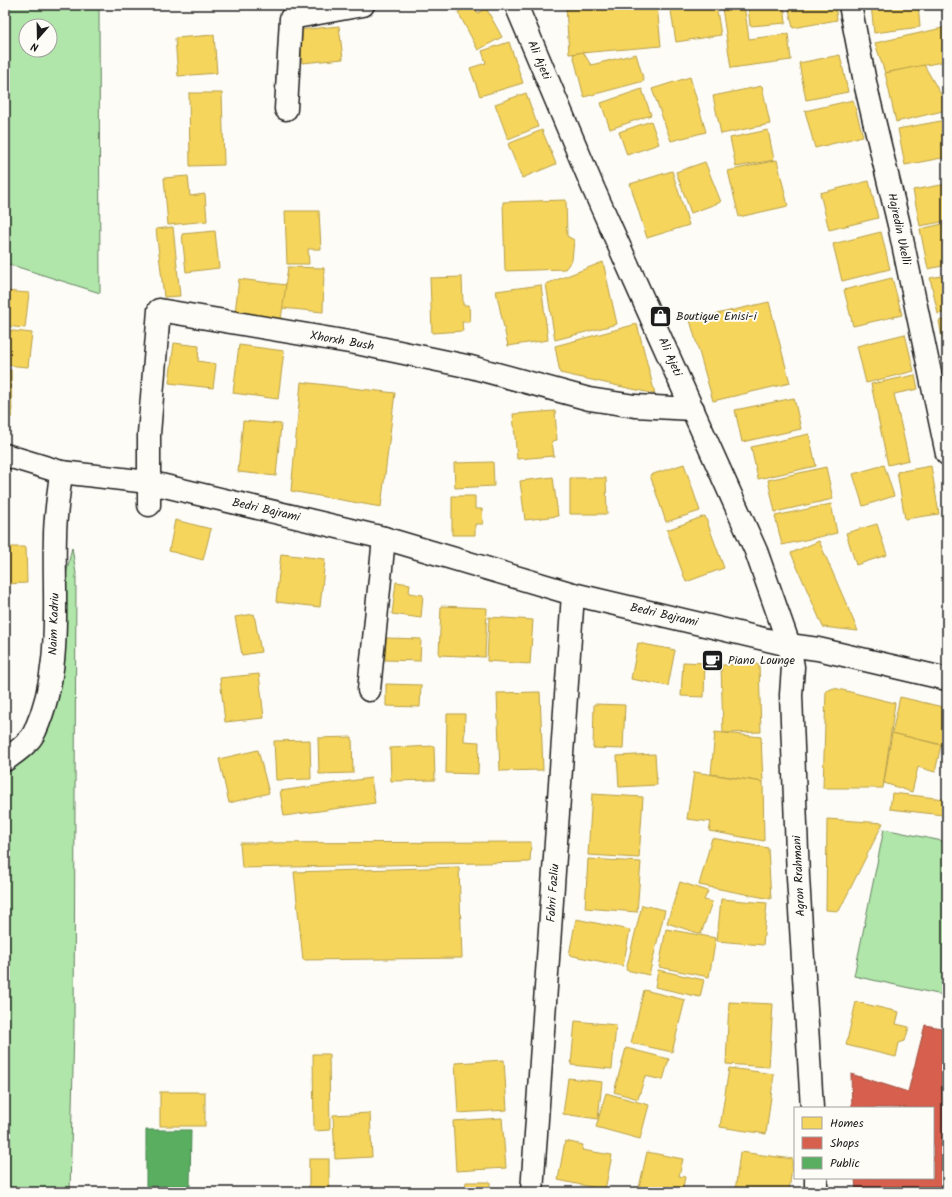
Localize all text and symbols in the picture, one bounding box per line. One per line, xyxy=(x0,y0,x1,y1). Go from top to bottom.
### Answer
north arrow xyxy=(18,18,58,58)
text: N xyxy=(29,37,41,56)
street label: Ali Ajeti xyxy=(522,37,556,84)
street label: Hajredin Ukelli xyxy=(882,191,916,268)
shop icon: Boutique Enisi-i xyxy=(648,303,674,329)
place label: Boutique Enisi-i xyxy=(676,307,758,326)
street label: Xhorxh Bush xyxy=(309,326,375,356)
street label: Ali Ajeti xyxy=(653,334,688,381)
street label: Bedri Bajrami xyxy=(230,493,303,527)
street label: Naim Kadriu xyxy=(43,592,65,655)
street label: Bedri Bajrami xyxy=(628,598,701,632)
cafe icon: Piano Lounge xyxy=(699,647,725,673)
place label: Piano Lounge xyxy=(728,651,796,670)
street label: Agron Rrahmani xyxy=(787,834,811,917)
street label: Fahri Fazliu xyxy=(541,863,565,923)
legend xyxy=(794,1107,934,1179)
text: Homes xyxy=(830,1114,864,1133)
text: Shops xyxy=(830,1134,859,1153)
text: Public xyxy=(830,1154,860,1173)

